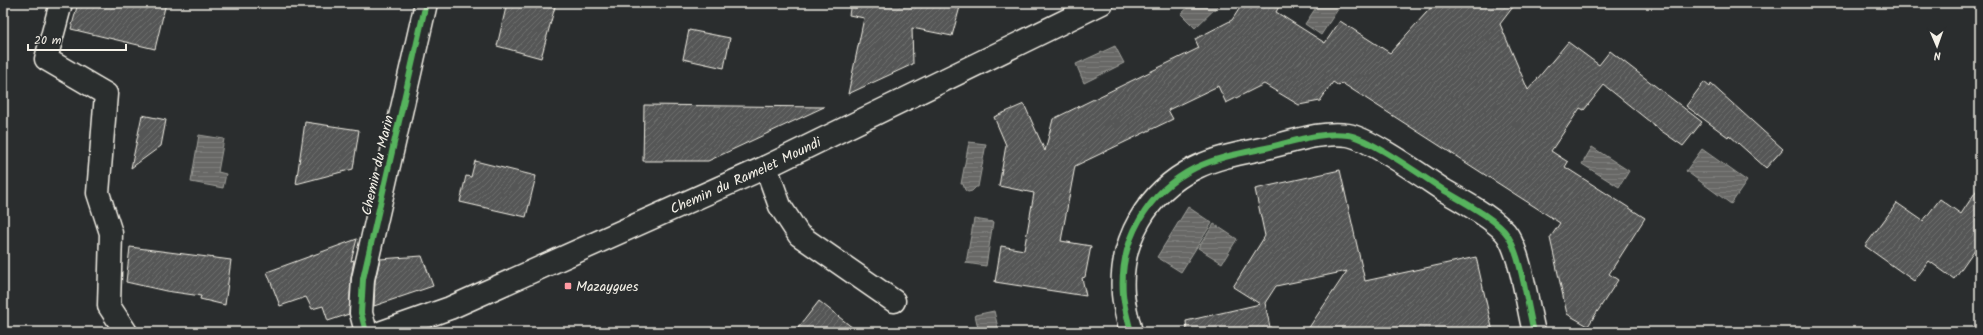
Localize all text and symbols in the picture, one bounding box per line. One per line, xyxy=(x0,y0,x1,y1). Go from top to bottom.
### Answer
scale bar xyxy=(28,26,126,52)
north arrow xyxy=(1917,26,1957,66)
text: 20 m xyxy=(34,31,62,50)
text: N xyxy=(1933,46,1941,64)
street label: Chemin du Marin xyxy=(356,113,400,217)
street label: Chemin du Ramelet Moundi xyxy=(667,131,826,220)
place label: Mazaygues xyxy=(576,276,639,298)
marker: Mazaygues xyxy=(563,281,573,291)

